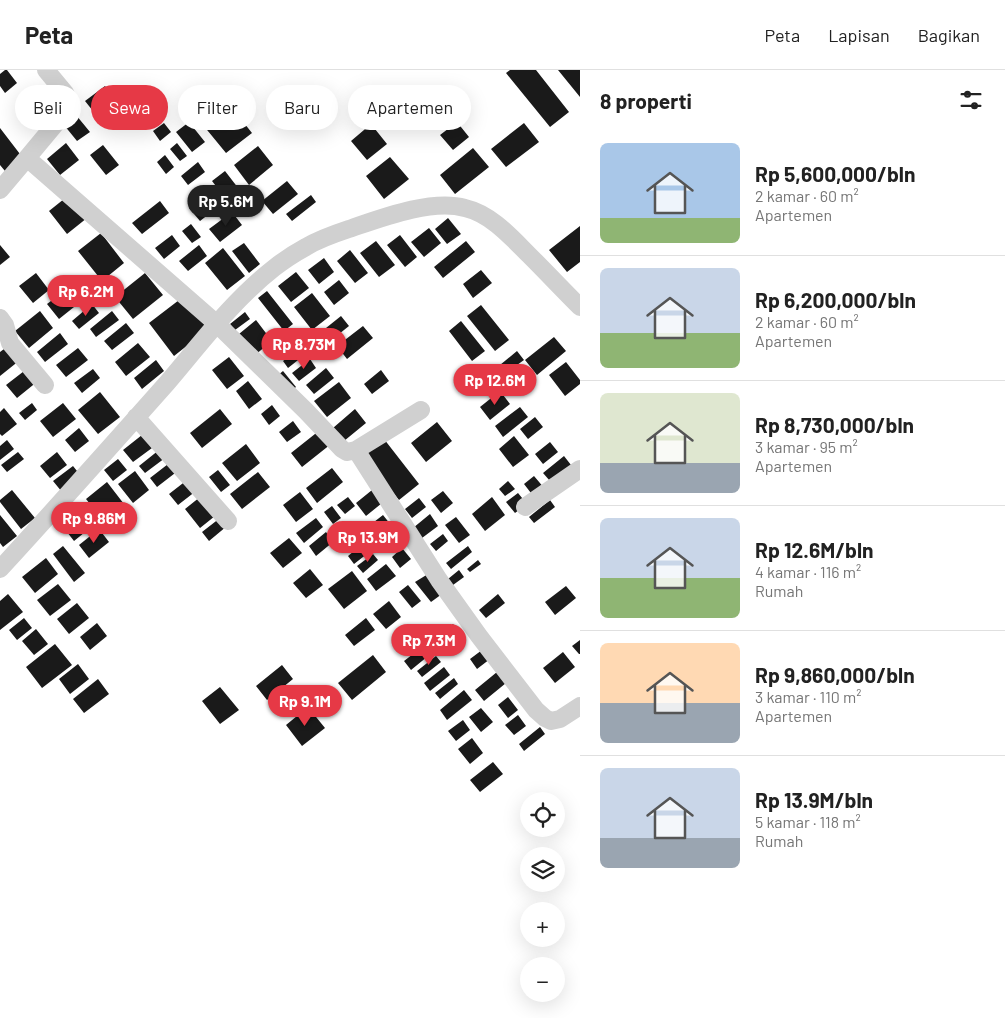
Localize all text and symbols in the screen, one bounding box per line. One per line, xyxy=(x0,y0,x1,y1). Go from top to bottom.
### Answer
text: Peta xyxy=(25,20,73,49)
text: Peta xyxy=(765,24,800,46)
text: Lapisan xyxy=(828,24,890,46)
text: Bagikan xyxy=(918,24,980,46)
chip: Beli xyxy=(15,85,81,130)
chip: Sewa xyxy=(91,85,168,130)
chip: Filter xyxy=(178,85,256,130)
chip: Baru xyxy=(266,85,338,130)
chip: Apartemen xyxy=(348,85,471,130)
icon: filters xyxy=(957,86,985,114)
text: 8 properti xyxy=(600,88,692,113)
text: Rp 5,600,000/bln xyxy=(755,161,915,186)
icon: home xyxy=(640,163,700,223)
pin: Rp 5.6M xyxy=(180,184,272,227)
text: 2 kamar · 60 m² xyxy=(755,186,859,205)
text: Rp 5.6M xyxy=(198,191,254,210)
text: Apartemen xyxy=(755,205,832,224)
pin: Rp 6.2M xyxy=(40,274,132,317)
text: Rp 6.2M xyxy=(58,281,114,300)
text: Rp 6,200,000/bln xyxy=(755,287,916,312)
icon: home xyxy=(640,288,700,348)
text: 2 kamar · 60 m² xyxy=(755,312,859,331)
pin: Rp 8.73M xyxy=(252,328,356,370)
text: Apartemen xyxy=(755,331,832,350)
text: Rp 8.73M xyxy=(272,334,336,353)
pin: Rp 12.6M xyxy=(443,364,547,406)
text: Rp 12.6M xyxy=(464,370,526,389)
text: Rp 8,730,000/bln xyxy=(755,412,914,437)
icon: home xyxy=(640,413,700,473)
text: 3 kamar · 95 m² xyxy=(755,437,858,456)
text: Apartemen xyxy=(755,456,832,475)
pin: Rp 9.86M xyxy=(42,502,146,544)
text: Rp 9.86M xyxy=(62,508,126,527)
pin: Rp 13.9M xyxy=(316,520,420,563)
text: Rp 13.9M xyxy=(338,527,398,546)
text: Rp 12.6M/bln xyxy=(755,537,874,562)
icon: home xyxy=(640,538,700,598)
text: 4 kamar · 116 m² xyxy=(755,562,861,581)
text: Rumah xyxy=(755,581,803,600)
pin: Rp 7.3M xyxy=(383,624,475,666)
text: Rp 7.3M xyxy=(402,630,456,649)
text: Rp 9,860,000/bln xyxy=(755,662,915,687)
icon: home xyxy=(640,663,700,723)
pin: Rp 9.1M xyxy=(259,684,351,727)
text: 3 kamar · 110 m² xyxy=(755,687,861,706)
text: Rp 9.1M xyxy=(279,691,331,710)
text: Apartemen xyxy=(755,706,832,725)
text: Rp 13.9M/bln xyxy=(755,787,873,812)
icon: home xyxy=(640,788,700,848)
map controls xyxy=(520,792,565,1002)
button: locate xyxy=(520,792,565,837)
text: 5 kamar · 118 m² xyxy=(755,812,861,831)
text: Rumah xyxy=(755,831,803,850)
button: layers xyxy=(520,847,565,892)
button: + xyxy=(520,902,565,947)
button: − xyxy=(520,957,565,1002)

